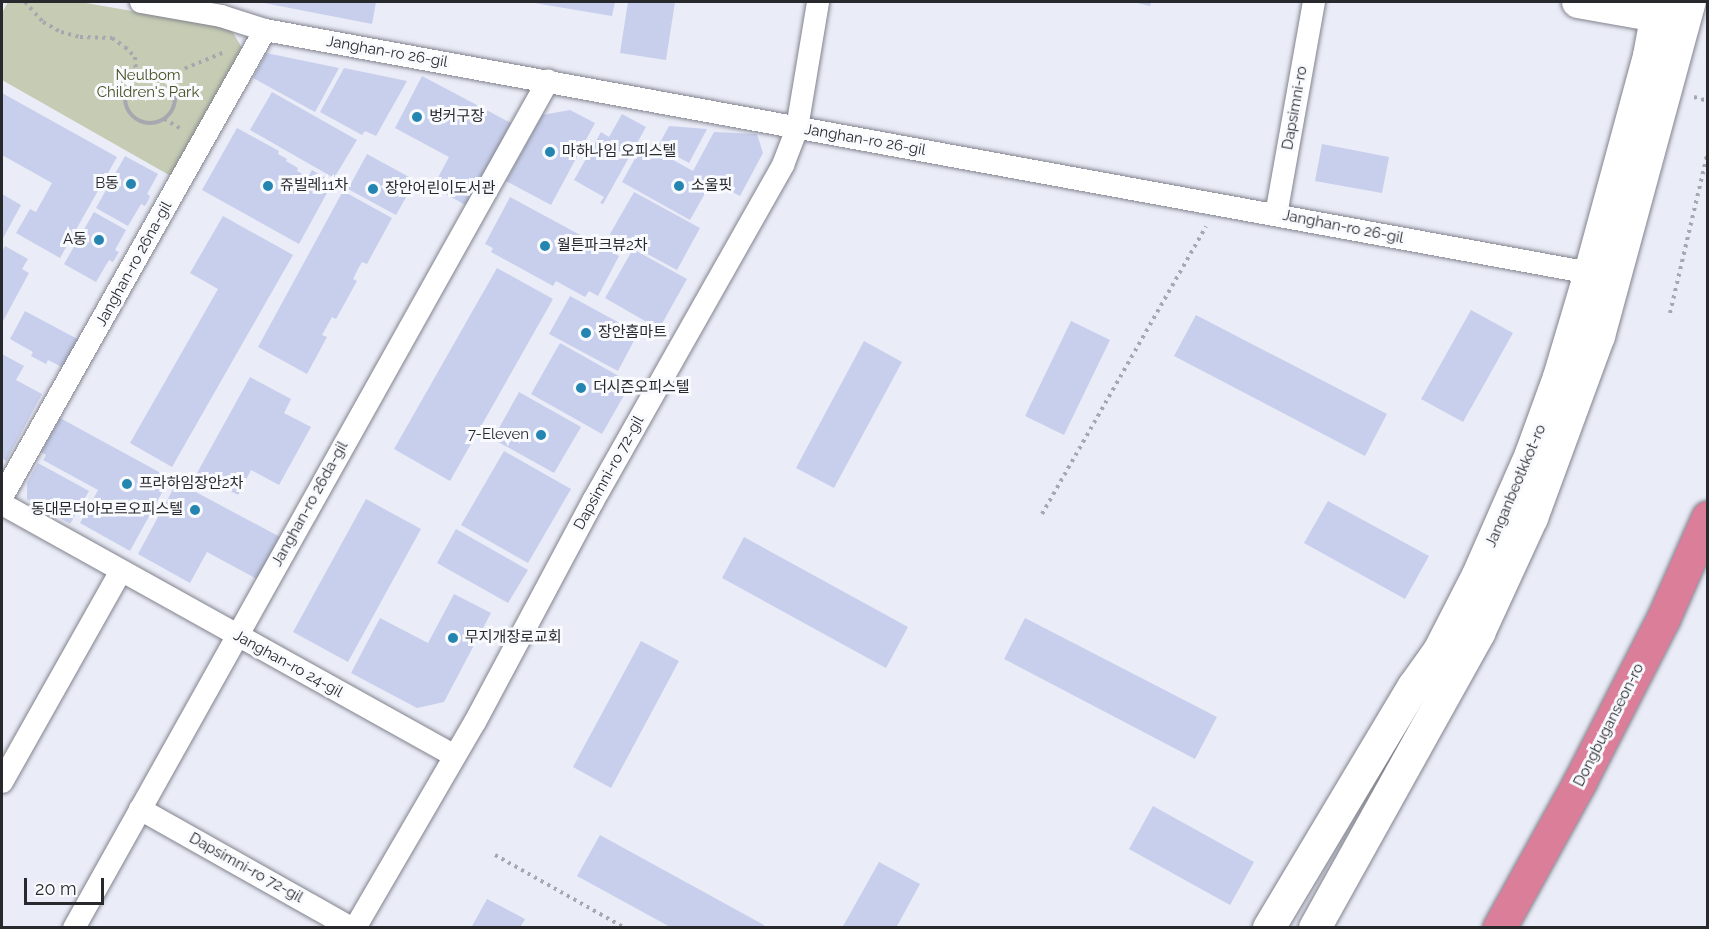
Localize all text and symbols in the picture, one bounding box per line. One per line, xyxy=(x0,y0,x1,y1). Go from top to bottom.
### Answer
street label: Janghan-ro 26-gil xyxy=(325,32,449,72)
street label: Dapsimni-ro xyxy=(1279,65,1311,151)
park label: Neulbom Children's Park xyxy=(97,66,199,101)
place label: 벙커구장 xyxy=(429,108,484,126)
marker: 벙커구장 xyxy=(410,110,424,124)
street label: Janghan-ro 26-gil xyxy=(803,120,927,160)
place label: 마하나임 오피스텔 xyxy=(562,143,676,161)
marker: 마하나임 오피스텔 xyxy=(543,145,557,159)
place label: B동 xyxy=(95,175,119,193)
marker: B동 xyxy=(124,177,138,191)
place label: 쥬빌레11차 xyxy=(280,177,348,195)
place label: 소울핏 xyxy=(691,177,732,195)
marker: 쥬빌레11차 xyxy=(261,179,275,193)
marker: 소울핏 xyxy=(672,179,686,193)
place label: 장안어린이도서관 xyxy=(385,180,495,198)
marker: 장안어린이도서관 xyxy=(366,182,380,196)
street label: Janghan-ro 26na-gil xyxy=(92,199,176,329)
street label: Janghan-ro 26-gil xyxy=(1281,206,1405,248)
place label: A동 xyxy=(63,231,87,249)
marker: A동 xyxy=(92,233,106,247)
place label: 월튼파크뷰2차 xyxy=(557,237,648,255)
marker: 월튼파크뷰2차 xyxy=(538,239,552,253)
place label: 장안홈마트 xyxy=(598,324,667,342)
marker: 장안홈마트 xyxy=(579,326,593,340)
place label: 더시즌오피스텔 xyxy=(593,379,690,397)
marker: 더시즌오피스텔 xyxy=(574,381,588,395)
street label: Dapsimni-ro 72-gil xyxy=(570,413,648,533)
street label: Janganbeotkkot-ro xyxy=(1482,422,1550,550)
place label: 7-Eleven xyxy=(468,426,529,444)
marker: 7-Eleven xyxy=(534,428,548,442)
street label: Janghan-ro 26da-gil xyxy=(268,438,352,570)
place label: 프라하임장안2차 xyxy=(139,475,243,493)
marker: 프라하임장안2차 xyxy=(120,477,134,491)
place label: 동대문더아모르오피스텔 xyxy=(31,501,183,519)
marker: 동대문더아모르오피스텔 xyxy=(188,503,202,517)
street label: Janghan-ro 24-gil xyxy=(230,627,346,701)
place label: 무지개장로교회 xyxy=(465,629,562,647)
marker: 무지개장로교회 xyxy=(446,631,460,645)
street label: Dongbuganseon-ro xyxy=(1570,660,1648,790)
street label: Dapsimni-ro 72-gil xyxy=(186,829,306,907)
scale bar xyxy=(27,866,106,904)
text: 20 m xyxy=(35,878,77,899)

